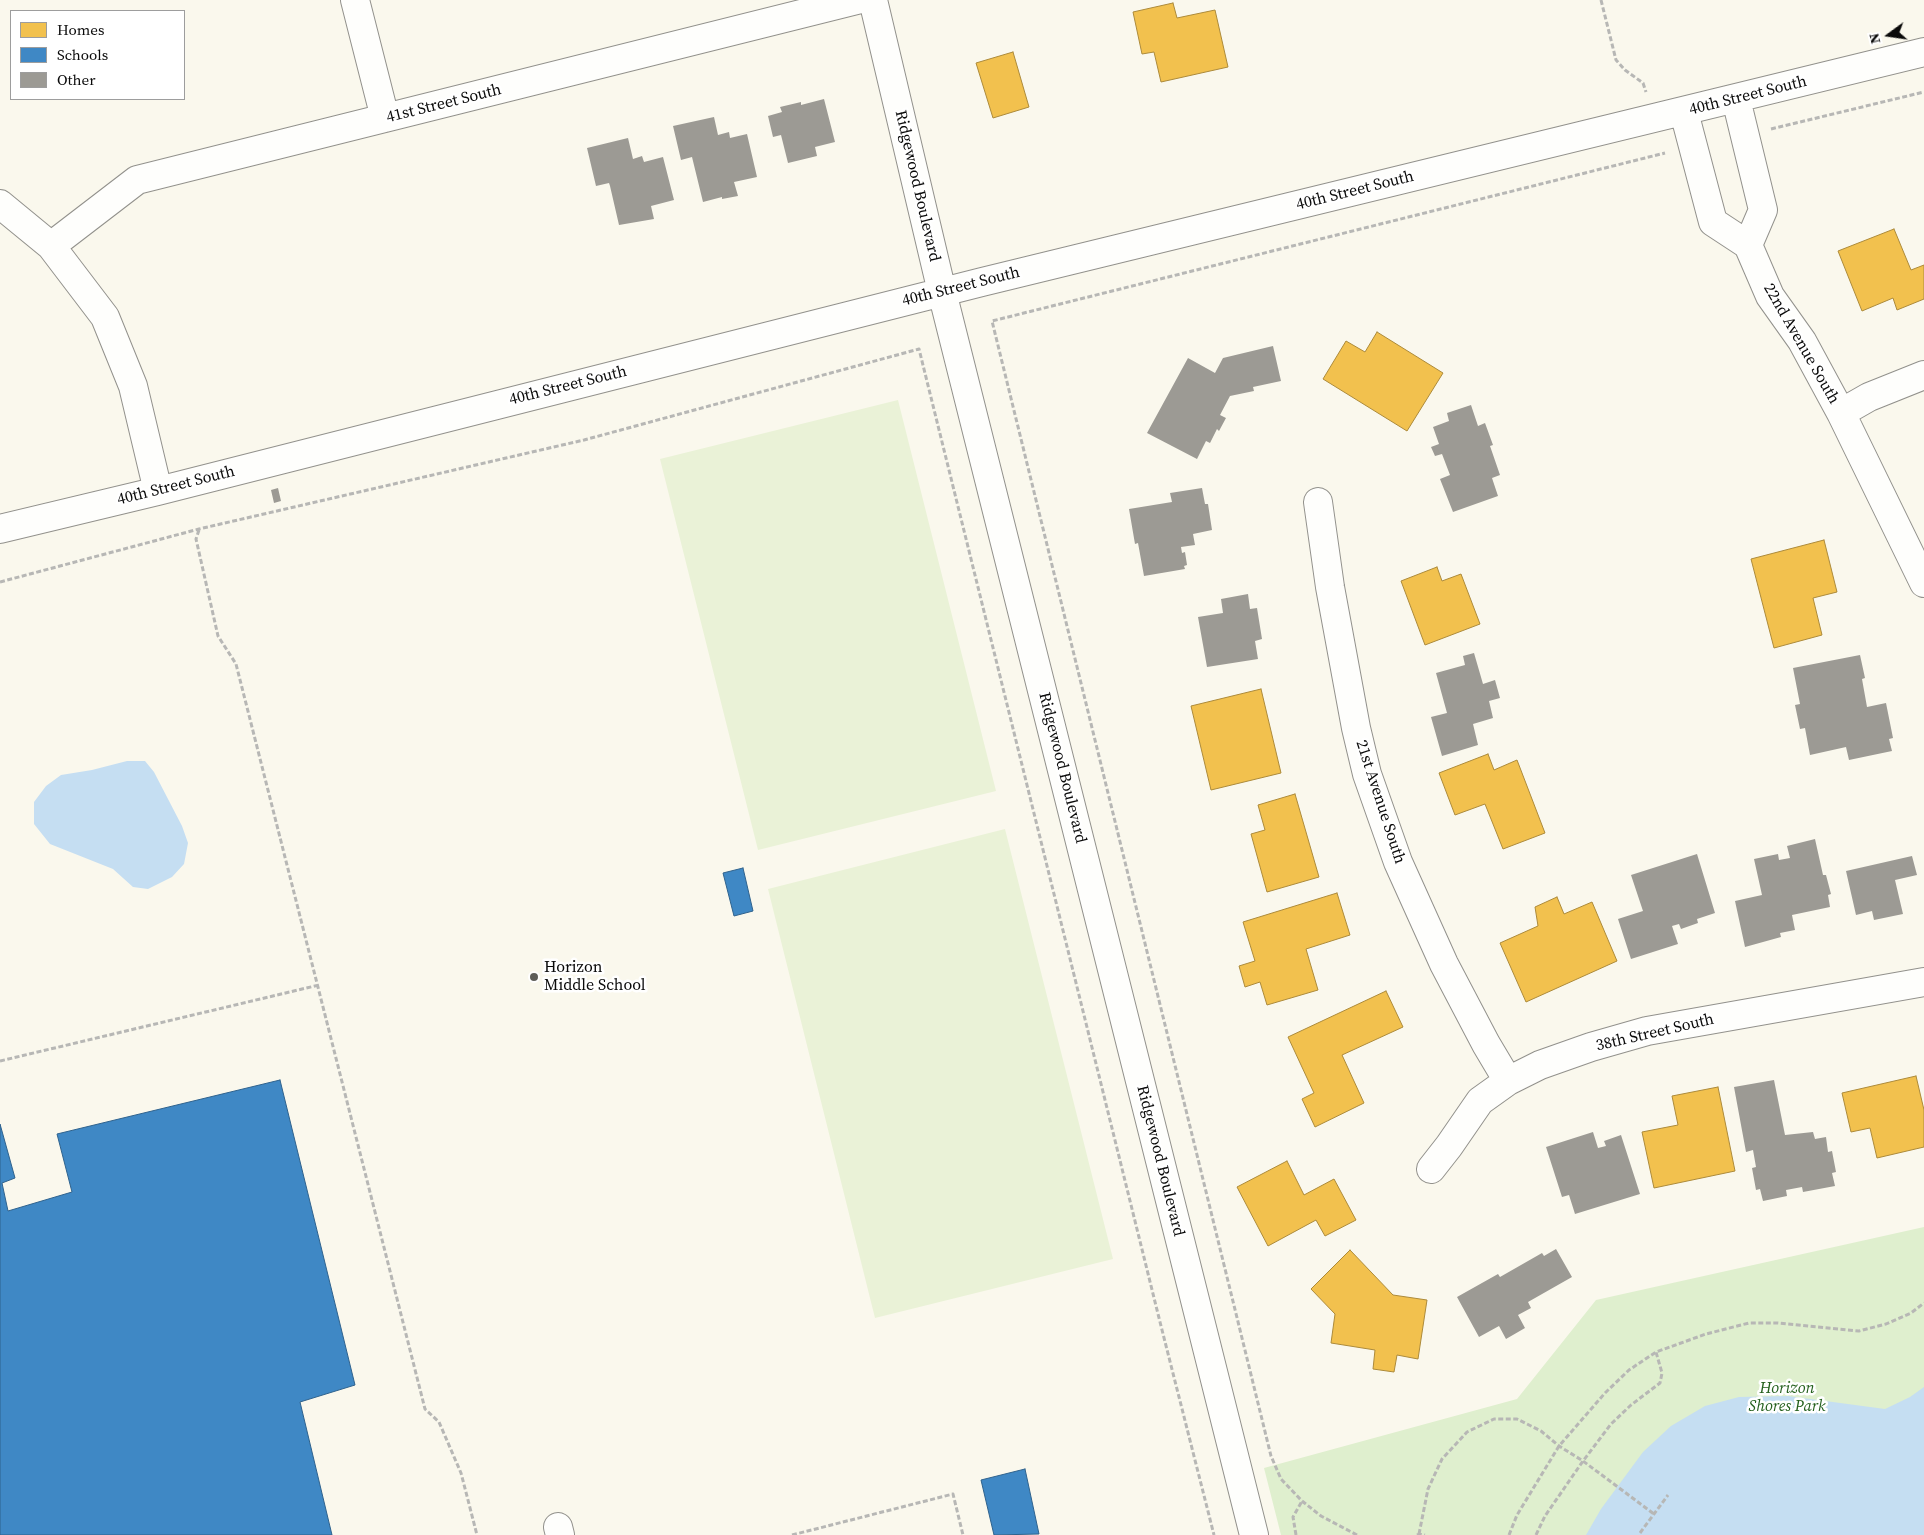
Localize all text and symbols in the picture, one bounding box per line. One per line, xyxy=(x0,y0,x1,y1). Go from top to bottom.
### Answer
legend xyxy=(10,10,185,100)
north arrow xyxy=(1864,10,1914,60)
text: Homes xyxy=(57,19,104,40)
text: N xyxy=(1864,31,1885,46)
text: Schools xyxy=(57,44,108,65)
text: Other xyxy=(57,69,96,90)
street label: 40th Street South xyxy=(1687,72,1809,120)
street label: 41st Street South xyxy=(384,80,504,128)
street label: Ridgewood Boulevard xyxy=(890,108,944,264)
street label: 40th Street South xyxy=(1294,167,1416,215)
street label: 40th Street South xyxy=(900,263,1022,311)
street label: 22nd Avenue South xyxy=(1759,280,1843,408)
street label: 40th Street South xyxy=(507,362,629,410)
street label: 40th Street South xyxy=(115,462,237,510)
street label: Ridgewood Boulevard xyxy=(1034,691,1090,845)
street label: 21st Avenue South xyxy=(1351,738,1409,866)
place label: Horizon Middle School xyxy=(544,958,646,996)
marker: Horizon Middle School xyxy=(528,971,540,983)
street label: 38th Street South xyxy=(1594,1010,1716,1056)
street label: Ridgewood Boulevard xyxy=(1132,1084,1188,1238)
park label: Horizon Shores Park xyxy=(1749,1379,1825,1417)

